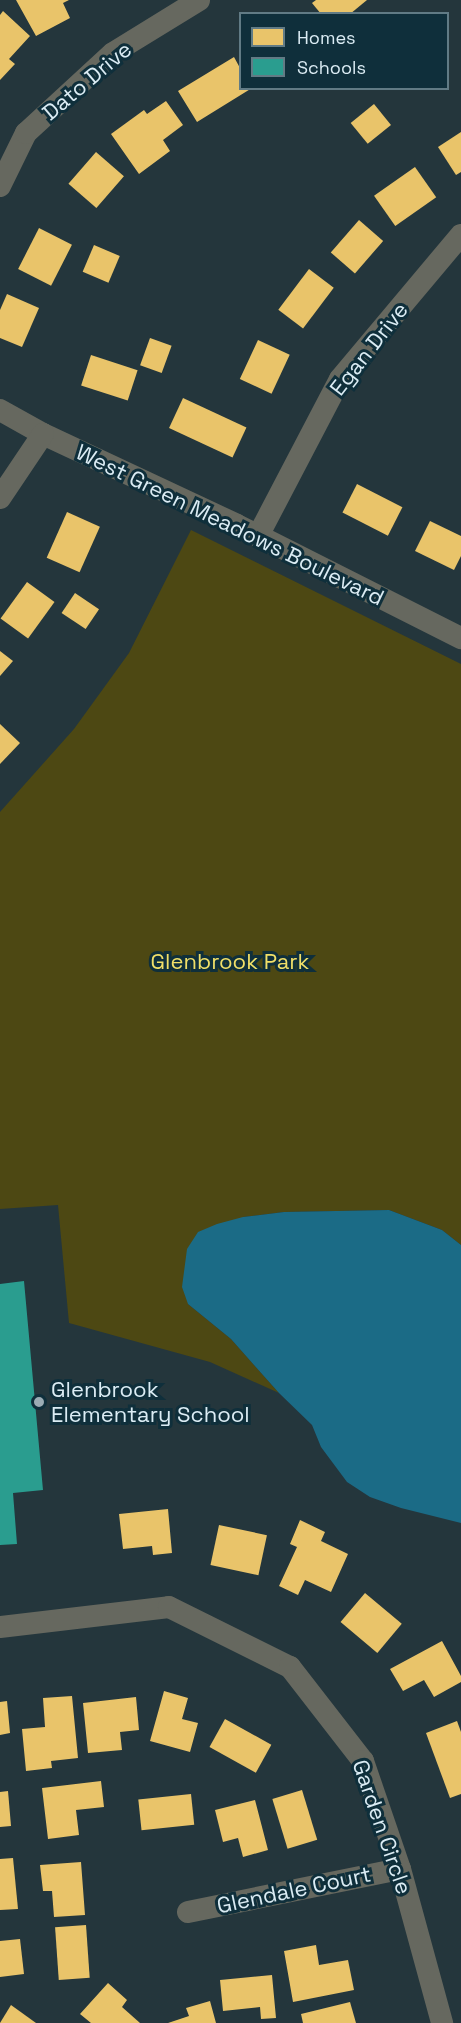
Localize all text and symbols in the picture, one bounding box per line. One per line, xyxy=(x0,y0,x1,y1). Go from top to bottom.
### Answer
legend xyxy=(239,12,449,90)
text: Homes xyxy=(297,26,356,49)
street label: Dato Drive xyxy=(37,36,137,126)
text: Schools xyxy=(297,56,366,79)
street label: Egan Drive xyxy=(324,297,414,401)
street label: West Green Meadows Boulevard xyxy=(72,439,388,611)
park label: Glenbrook Park xyxy=(151,949,309,975)
place label: Glenbrook Elementary School xyxy=(51,1376,250,1428)
marker: Glenbrook Elementary School xyxy=(32,1395,46,1409)
street label: Garden Circle xyxy=(347,1756,417,1898)
street label: Glendale Court xyxy=(215,1861,373,1919)

